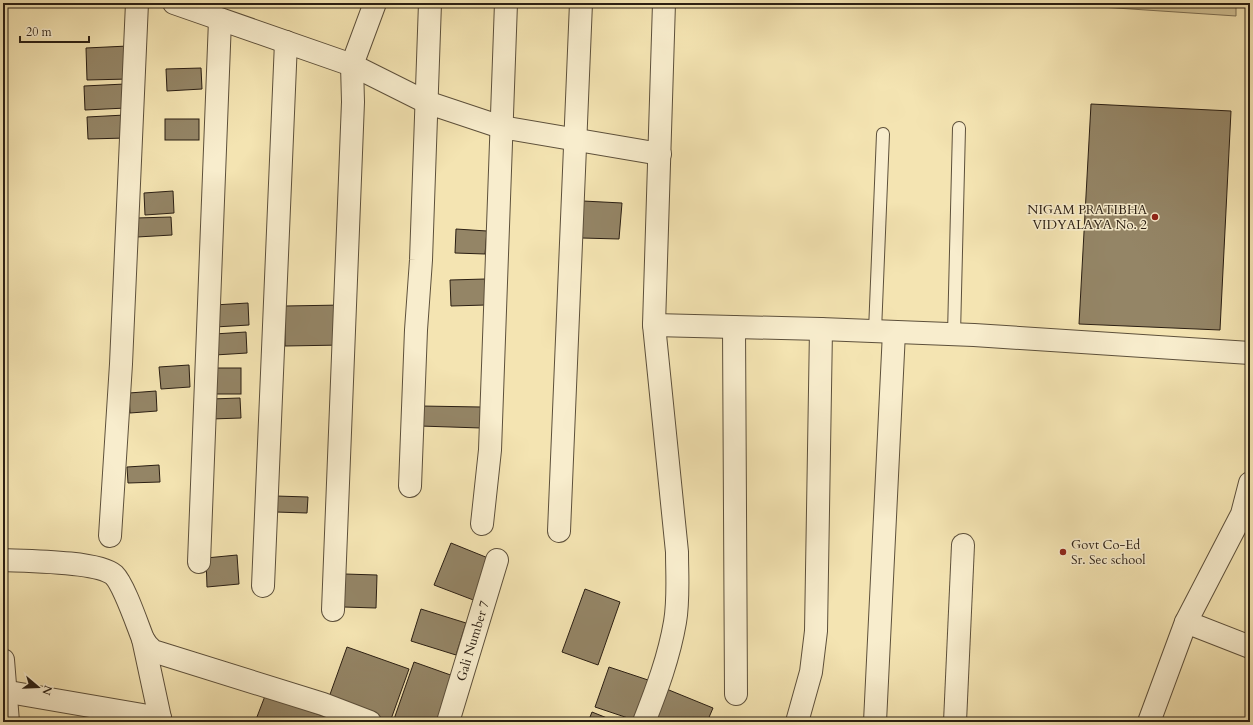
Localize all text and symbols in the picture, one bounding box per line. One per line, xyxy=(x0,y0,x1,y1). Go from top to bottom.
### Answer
scale bar xyxy=(20,18,89,44)
text: 20 m xyxy=(26,24,53,40)
place label: NIGAM PRATIBHA VIDYALAYA No. 2 xyxy=(1027,201,1148,234)
marker: NIGAM PRATIBHA VIDYALAYA No. 2 xyxy=(1150,212,1160,222)
place label: Govt Co-Ed Sr. Sec school xyxy=(1071,536,1146,569)
marker: Govt Co-Ed Sr. Sec school xyxy=(1058,547,1068,557)
street label: Gali Number 7 xyxy=(452,598,494,683)
north arrow xyxy=(18,667,58,707)
text: N xyxy=(38,683,56,697)

